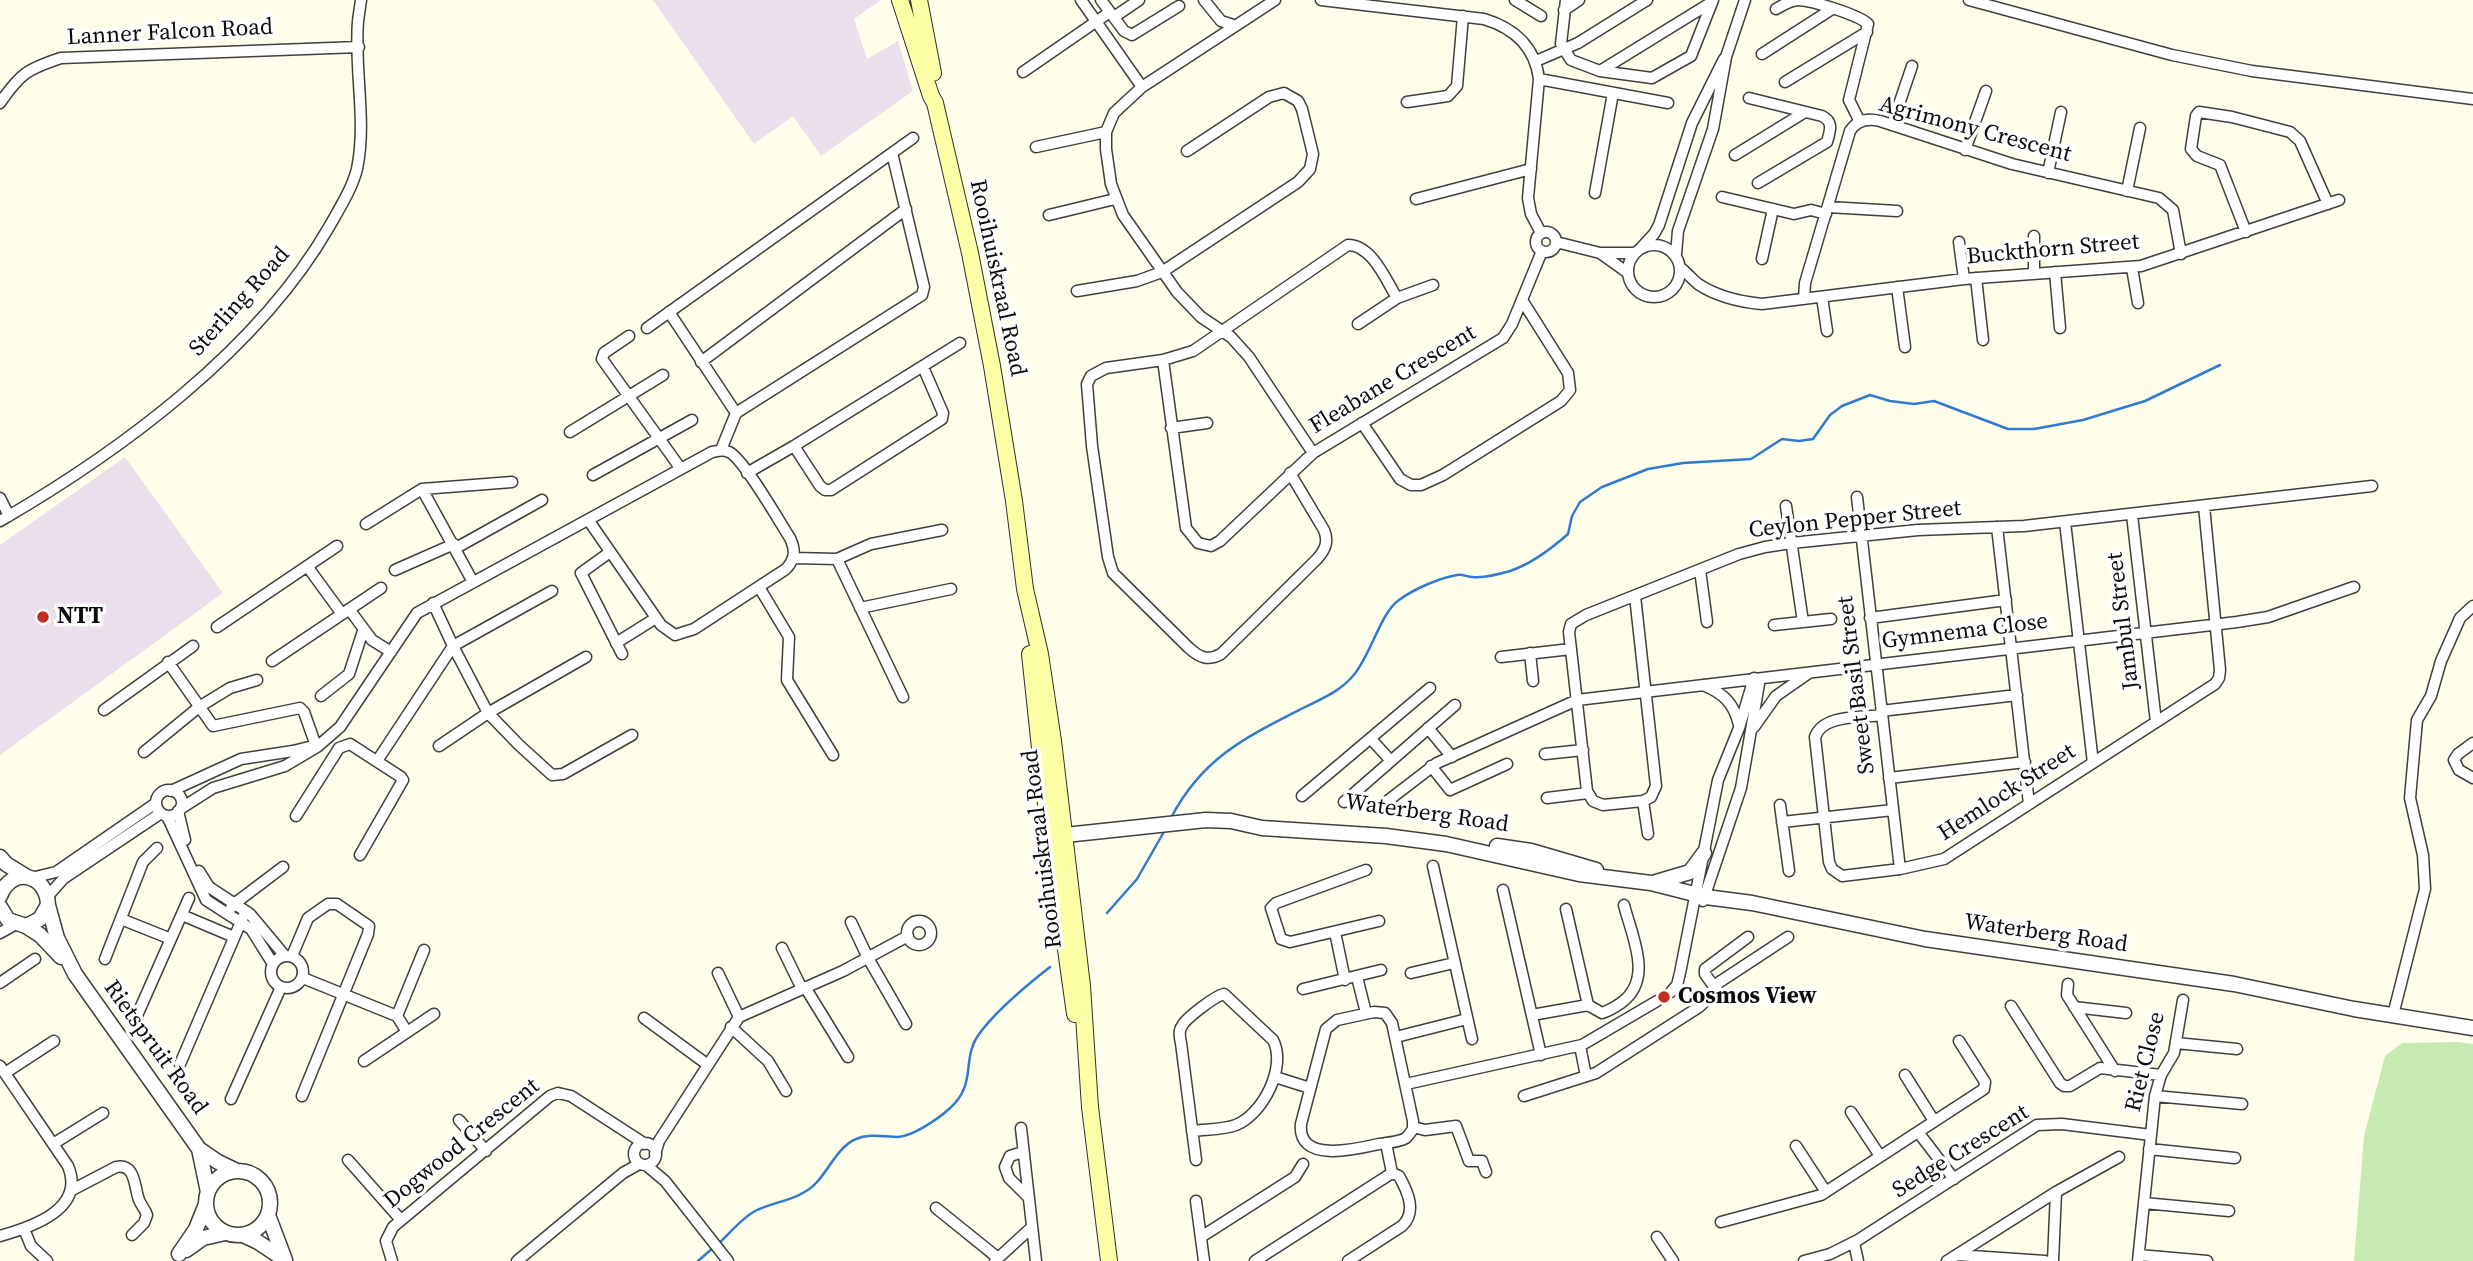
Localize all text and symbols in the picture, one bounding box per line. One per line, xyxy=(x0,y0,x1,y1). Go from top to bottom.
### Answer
street label: Lanner Falcon Road xyxy=(66,14,274,52)
street label: Agrimony Crescent xyxy=(1876,91,2074,169)
street label: Rooihuiskraal Road xyxy=(963,177,1031,379)
street label: Buckthorn Street xyxy=(1966,229,2140,271)
street label: Sterling Road xyxy=(184,242,296,362)
street label: Fleabane Crescent xyxy=(1305,319,1481,441)
street label: Ceylon Pepper Street xyxy=(1747,495,1963,545)
street label: Jambul Street xyxy=(2102,551,2146,691)
street label: Sweet Basil Street xyxy=(1832,594,1882,776)
place label: NTT xyxy=(57,603,103,631)
street label: Gymnema Close xyxy=(1880,608,2050,656)
marker: NTT xyxy=(35,609,51,625)
street label: Hemlock Street xyxy=(1933,738,2081,848)
street label: Rooihuiskraal Road xyxy=(1017,748,1069,950)
street label: Waterberg Road xyxy=(1343,789,1511,839)
street label: Waterberg Road xyxy=(1962,909,2130,959)
street label: Rietspruit Road xyxy=(97,976,213,1120)
place label: Cosmos View xyxy=(1678,983,1817,1011)
marker: Cosmos View xyxy=(1656,989,1672,1005)
street label: Riet Close xyxy=(2120,1009,2172,1115)
street label: Dogwood Crescent xyxy=(379,1073,545,1215)
street label: Sedge Crescent xyxy=(1888,1099,2034,1205)

